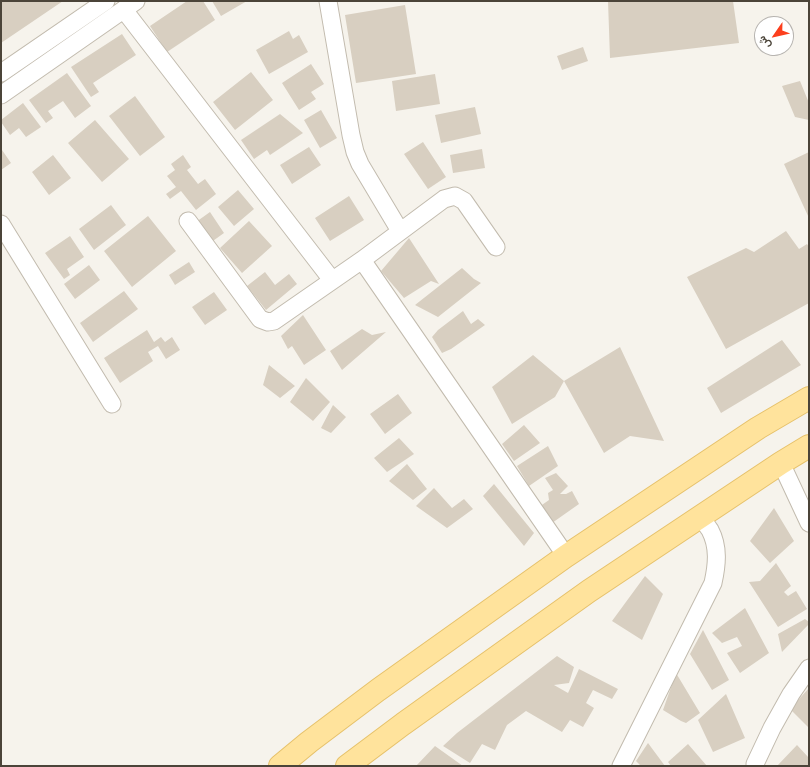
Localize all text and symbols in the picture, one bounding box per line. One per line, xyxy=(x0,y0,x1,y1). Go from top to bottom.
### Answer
north arrow xyxy=(754,16,794,56)
text: ش xyxy=(756,34,773,51)

